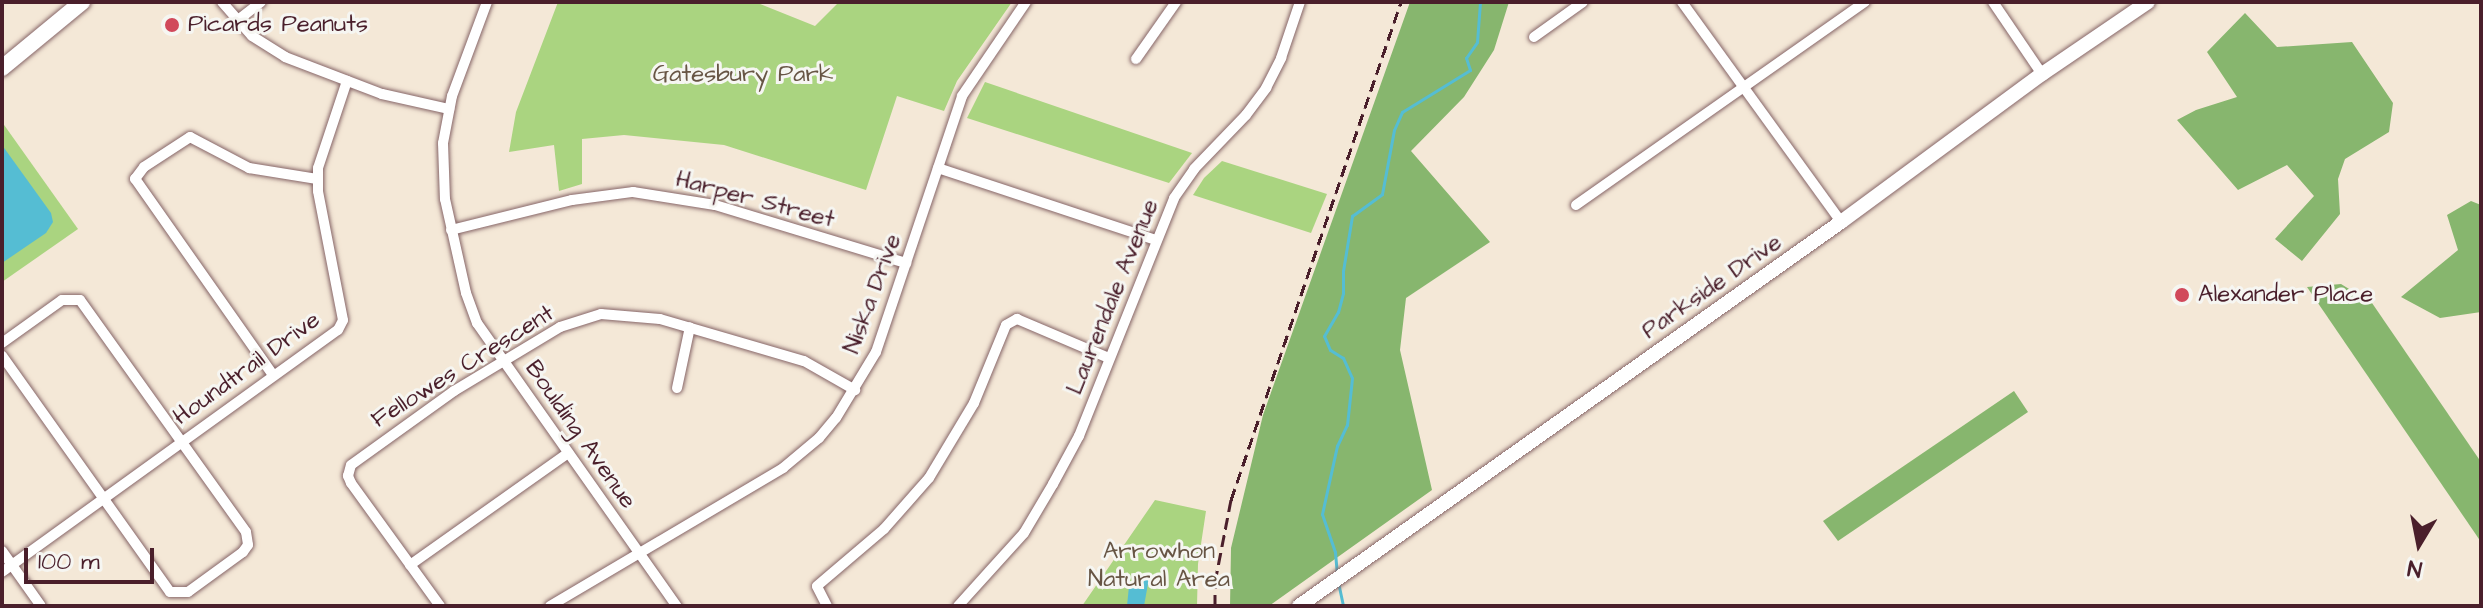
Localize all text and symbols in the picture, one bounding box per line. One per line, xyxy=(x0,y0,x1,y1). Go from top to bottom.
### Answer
place label: Picards Peanuts xyxy=(188,11,368,39)
marker: Picards Peanuts xyxy=(163,16,181,34)
park label: Gatesbury Park xyxy=(653,61,833,89)
street label: Harper Street xyxy=(672,165,838,235)
street label: Laurendale Avenue xyxy=(1061,195,1165,399)
street label: Parkside Drive xyxy=(1637,228,1787,346)
street label: Niska Drive xyxy=(838,230,908,358)
place label: Alexander Place xyxy=(2198,281,2373,309)
marker: Alexander Place xyxy=(2173,286,2191,304)
street label: Fellowes Crescent xyxy=(366,299,560,435)
street label: Houndtrail Drive xyxy=(168,306,326,432)
street label: Boulding Avenue xyxy=(518,355,642,515)
north arrow xyxy=(2379,504,2459,584)
scale bar xyxy=(28,532,158,582)
park label: Arrowhon Natural Area xyxy=(1088,538,1230,594)
text: 100 m xyxy=(38,545,100,579)
text: N xyxy=(2405,552,2424,585)

